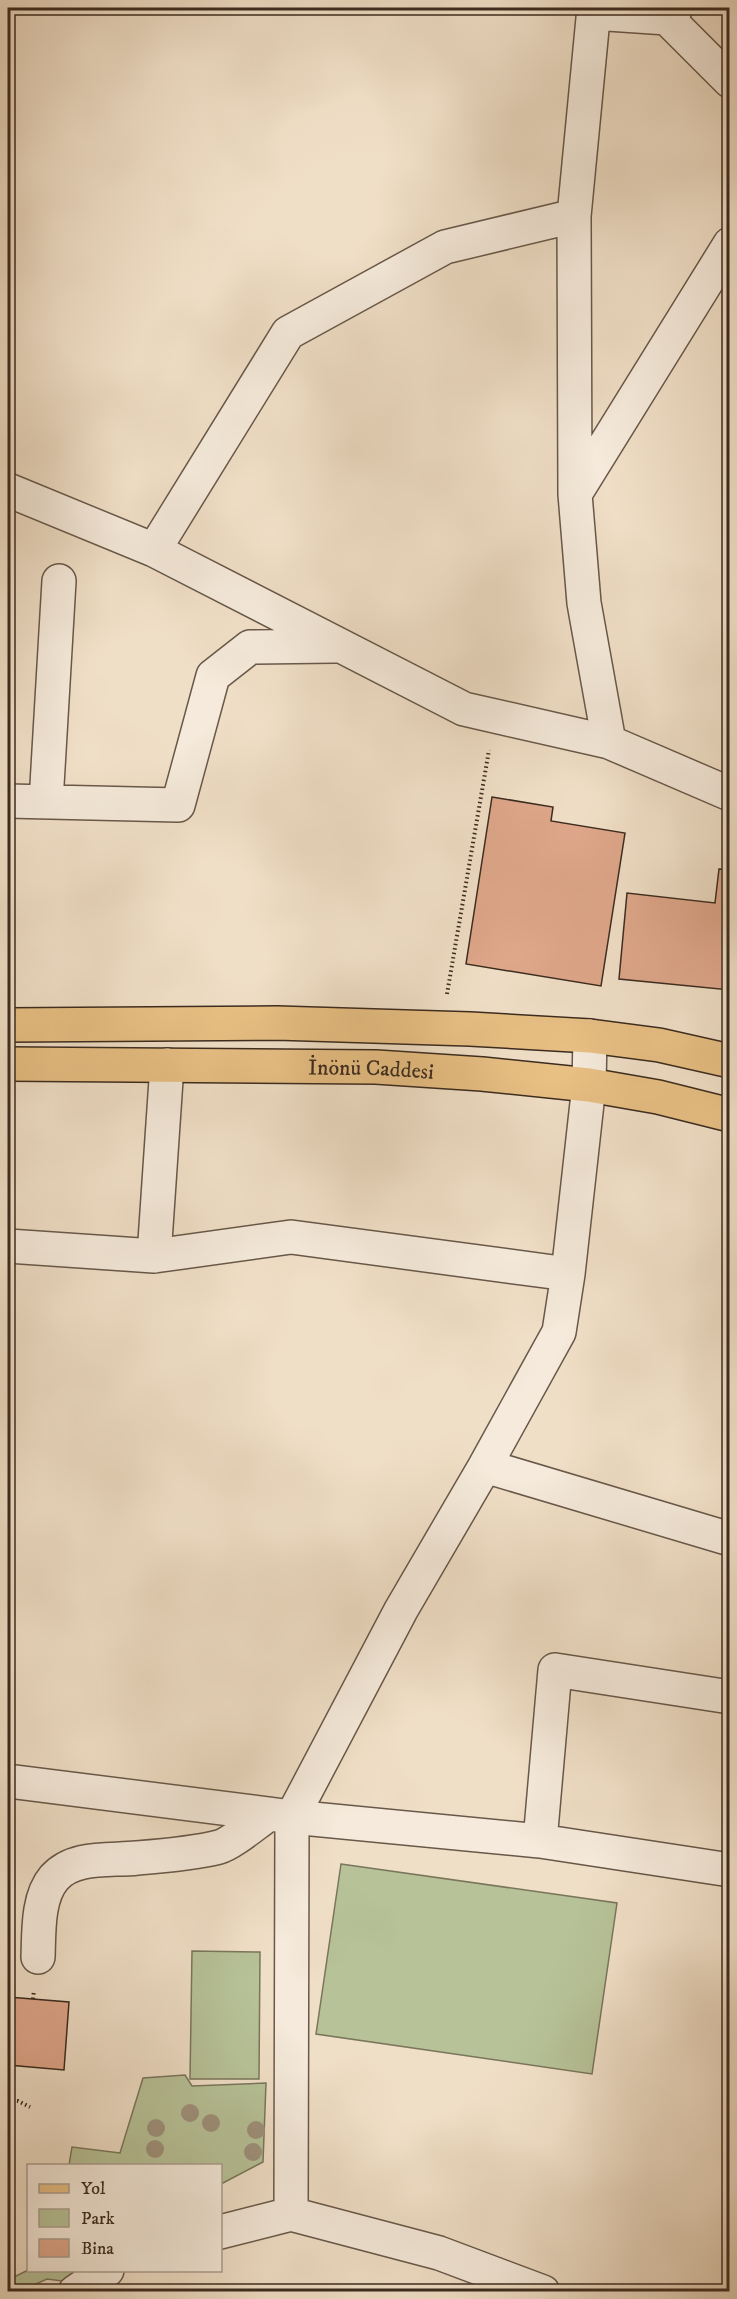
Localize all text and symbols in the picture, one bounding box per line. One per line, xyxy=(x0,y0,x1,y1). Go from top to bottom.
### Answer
street label: İnönü Caddesi xyxy=(308,1054,435,1086)
legend xyxy=(27,2164,222,2272)
text: Yol xyxy=(81,2178,106,2200)
text: Park xyxy=(81,2208,115,2230)
text: Bina xyxy=(81,2238,114,2260)

